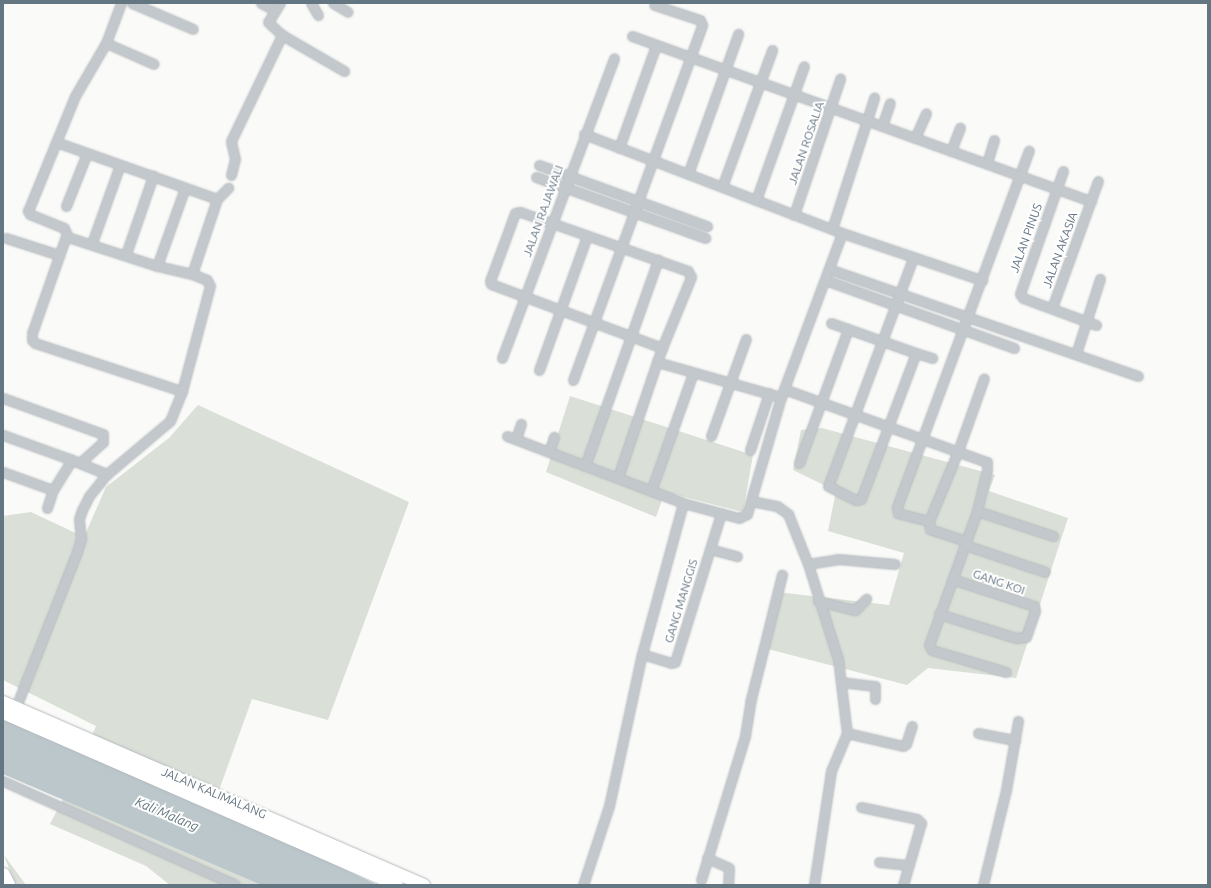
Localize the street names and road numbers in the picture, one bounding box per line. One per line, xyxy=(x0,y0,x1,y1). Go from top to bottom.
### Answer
street label: JALAN ROSALIA xyxy=(785,99,827,187)
street label: JALAN RAJAWALI xyxy=(520,163,566,259)
street label: JALAN PINUS xyxy=(1007,201,1045,275)
street label: JALAN AKASIA xyxy=(1040,210,1080,290)
street label: GANG MANGGIS xyxy=(661,557,701,645)
street label: GANG KOI xyxy=(971,566,1027,598)
street label: JALAN KALIMALANG xyxy=(159,764,269,822)

